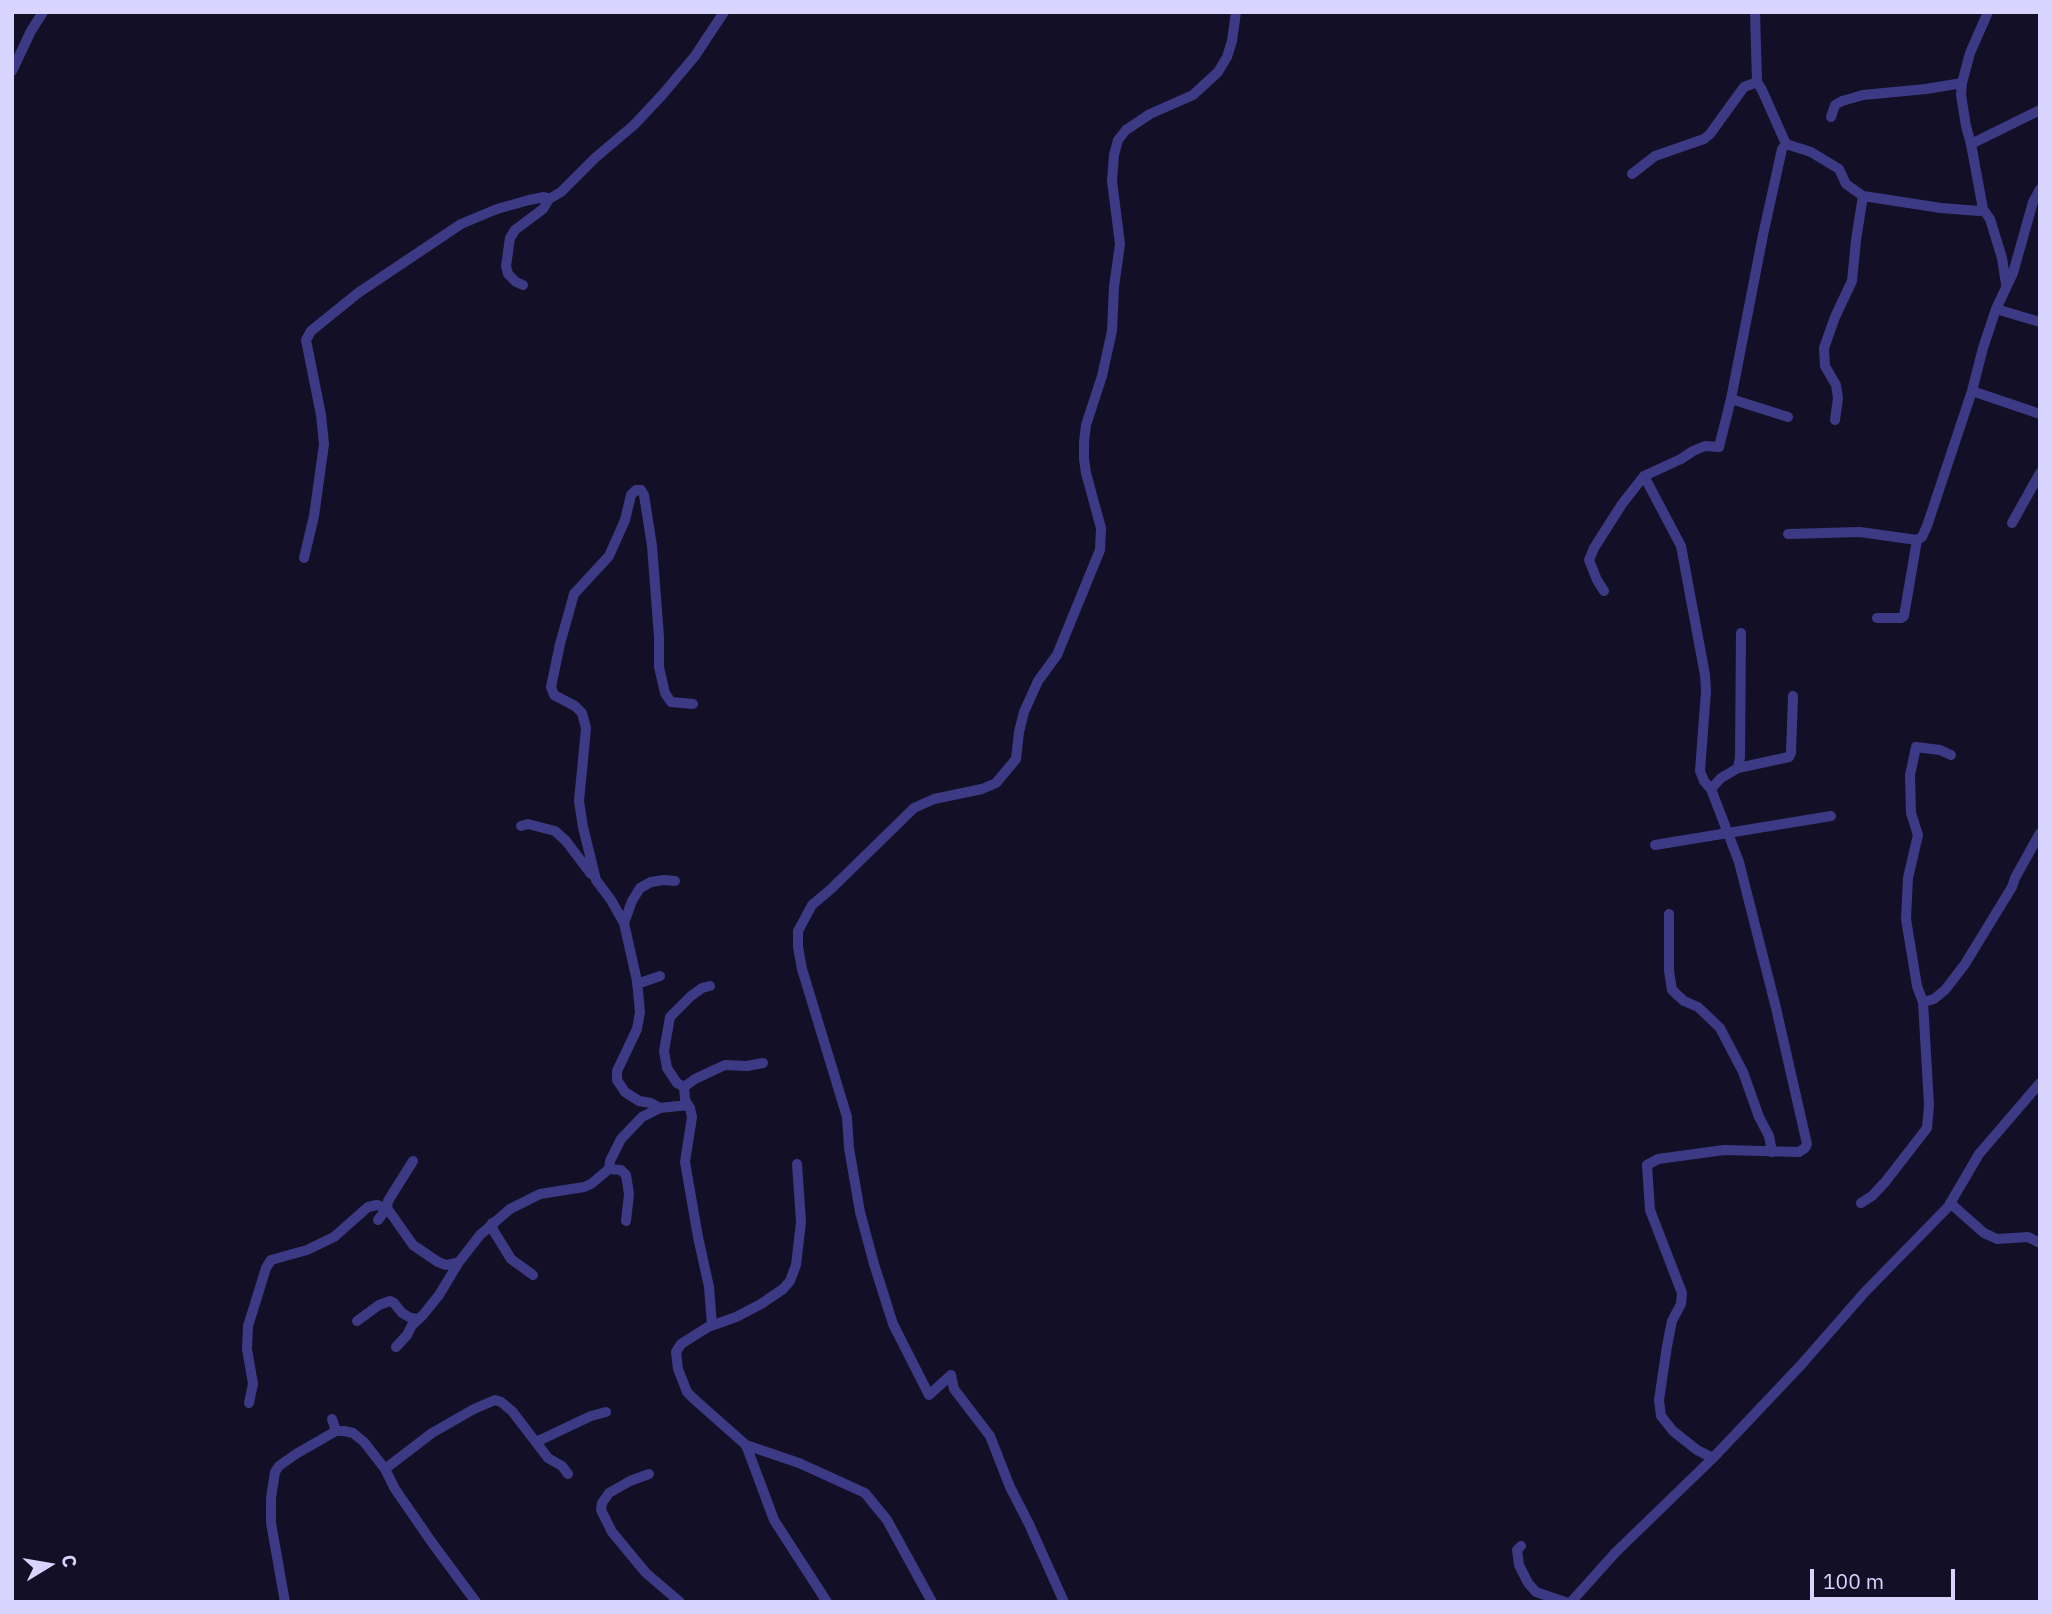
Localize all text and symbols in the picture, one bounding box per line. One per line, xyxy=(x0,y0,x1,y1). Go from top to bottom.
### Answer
north arrow xyxy=(14,1530,84,1600)
text: С xyxy=(57,1553,83,1569)
scale bar xyxy=(1814,1554,1959,1598)
text: 100 m xyxy=(1823,1567,1884,1595)

